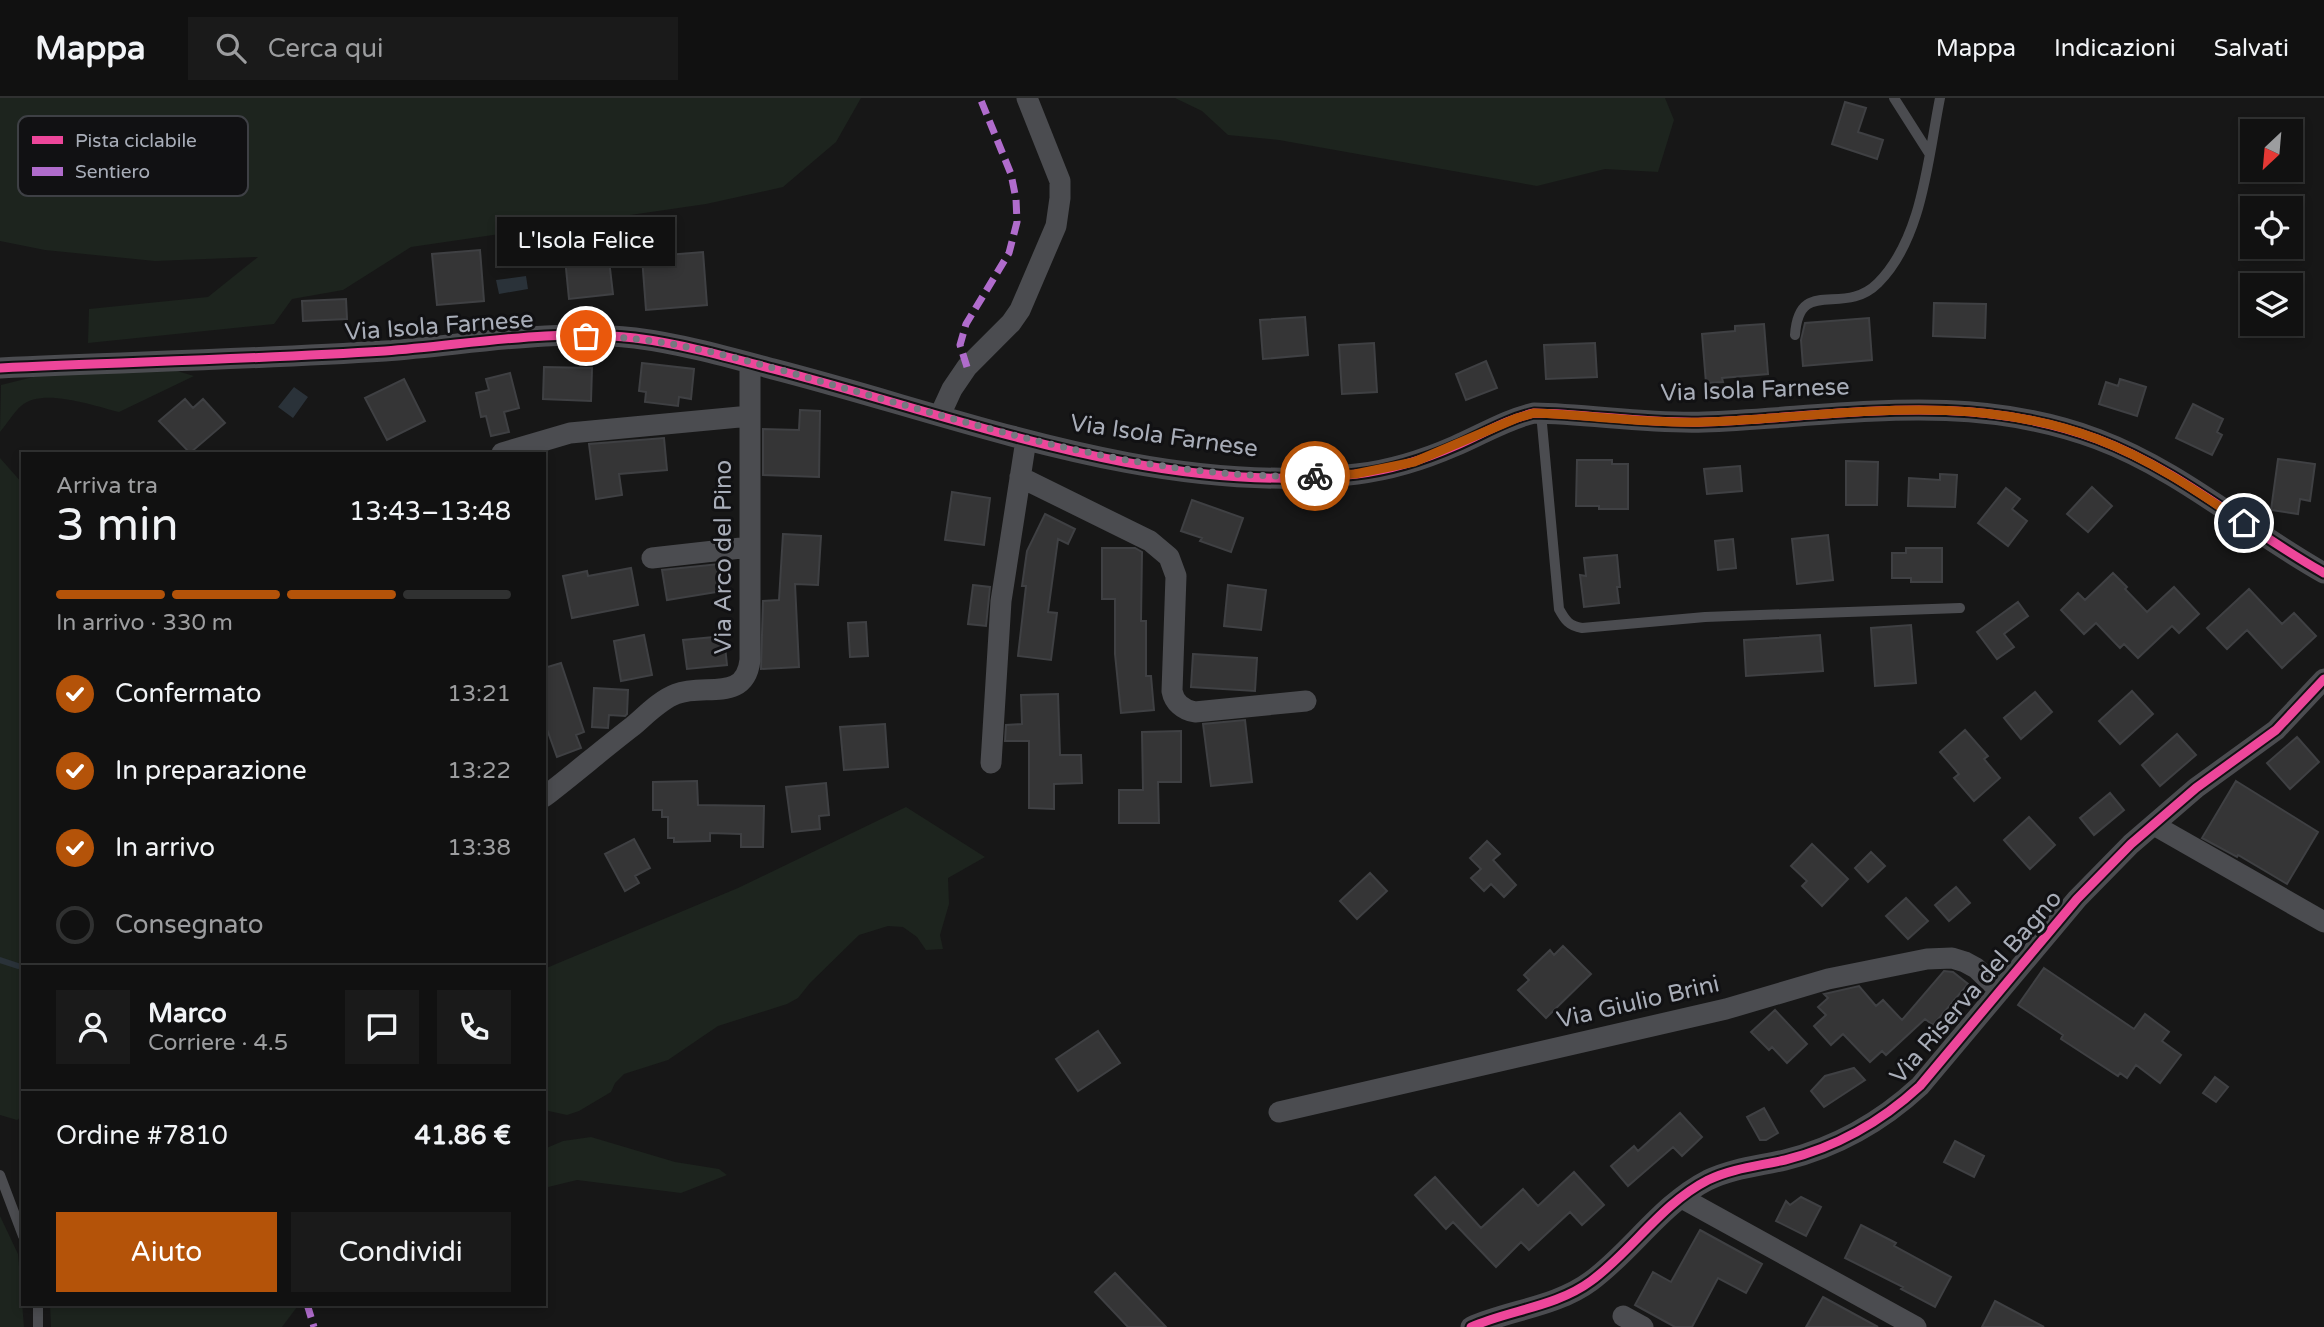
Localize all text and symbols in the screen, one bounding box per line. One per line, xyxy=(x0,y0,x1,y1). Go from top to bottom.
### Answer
search box xyxy=(188,17,678,80)
text: Mappa xyxy=(35,29,146,68)
icon: search xyxy=(212,29,250,67)
text: Cerca qui xyxy=(268,33,384,64)
text: Mappa xyxy=(1936,34,2016,63)
text: Indicazioni xyxy=(2054,34,2176,63)
text: Salvati xyxy=(2214,34,2289,63)
legend xyxy=(18,116,248,196)
north arrow xyxy=(2240,119,2303,182)
map controls xyxy=(2240,119,2303,336)
text: Pista ciclabile xyxy=(75,130,197,152)
text: Sentiero xyxy=(75,161,150,183)
button: locate xyxy=(2240,196,2303,259)
callout: L'Isola Felice xyxy=(497,217,675,266)
text: L'Isola Felice xyxy=(517,227,655,255)
button: layers xyxy=(2240,273,2303,336)
street label: Via Isola Farnese xyxy=(344,305,534,347)
pin xyxy=(556,306,616,366)
icon: bag xyxy=(567,317,605,355)
street label: Via Isola Farnese xyxy=(1660,372,1850,408)
street label: Via Isola Farnese xyxy=(1068,408,1260,464)
courier xyxy=(1280,441,1350,511)
icon: bike xyxy=(1296,457,1334,495)
street label: Via Arco del Pino xyxy=(709,460,738,654)
text: Arriva tra xyxy=(56,472,158,500)
pin xyxy=(2214,493,2274,553)
text: 13:43–13:48 xyxy=(349,496,511,527)
text: 3 min xyxy=(56,498,179,553)
icon: home xyxy=(2225,504,2263,542)
text: In arrivo · 330 m xyxy=(56,609,233,637)
icon: check xyxy=(56,675,94,713)
text: Confermato xyxy=(115,678,262,709)
text: 13:21 xyxy=(447,680,511,708)
icon: check xyxy=(56,752,94,790)
text: In preparazione xyxy=(115,755,307,786)
text: 13:22 xyxy=(447,757,511,785)
icon: check xyxy=(56,829,94,867)
text: In arrivo xyxy=(115,832,215,863)
text: 13:38 xyxy=(447,834,511,862)
street label: Via Riserva del Bagno xyxy=(1884,884,2068,1090)
text: Consegnato xyxy=(115,909,264,940)
street label: Via Giulio Brini xyxy=(1554,969,1722,1035)
button: person xyxy=(56,990,130,1064)
button: chat xyxy=(345,990,419,1064)
button: phone xyxy=(437,990,511,1064)
text: Marco xyxy=(148,998,227,1029)
text: Corriere · 4.5 xyxy=(148,1029,288,1057)
text: Ordine #7810 xyxy=(56,1120,228,1151)
text: 41.86 € xyxy=(415,1120,511,1151)
button: Aiuto xyxy=(56,1212,277,1292)
button: Condividi xyxy=(291,1212,511,1292)

